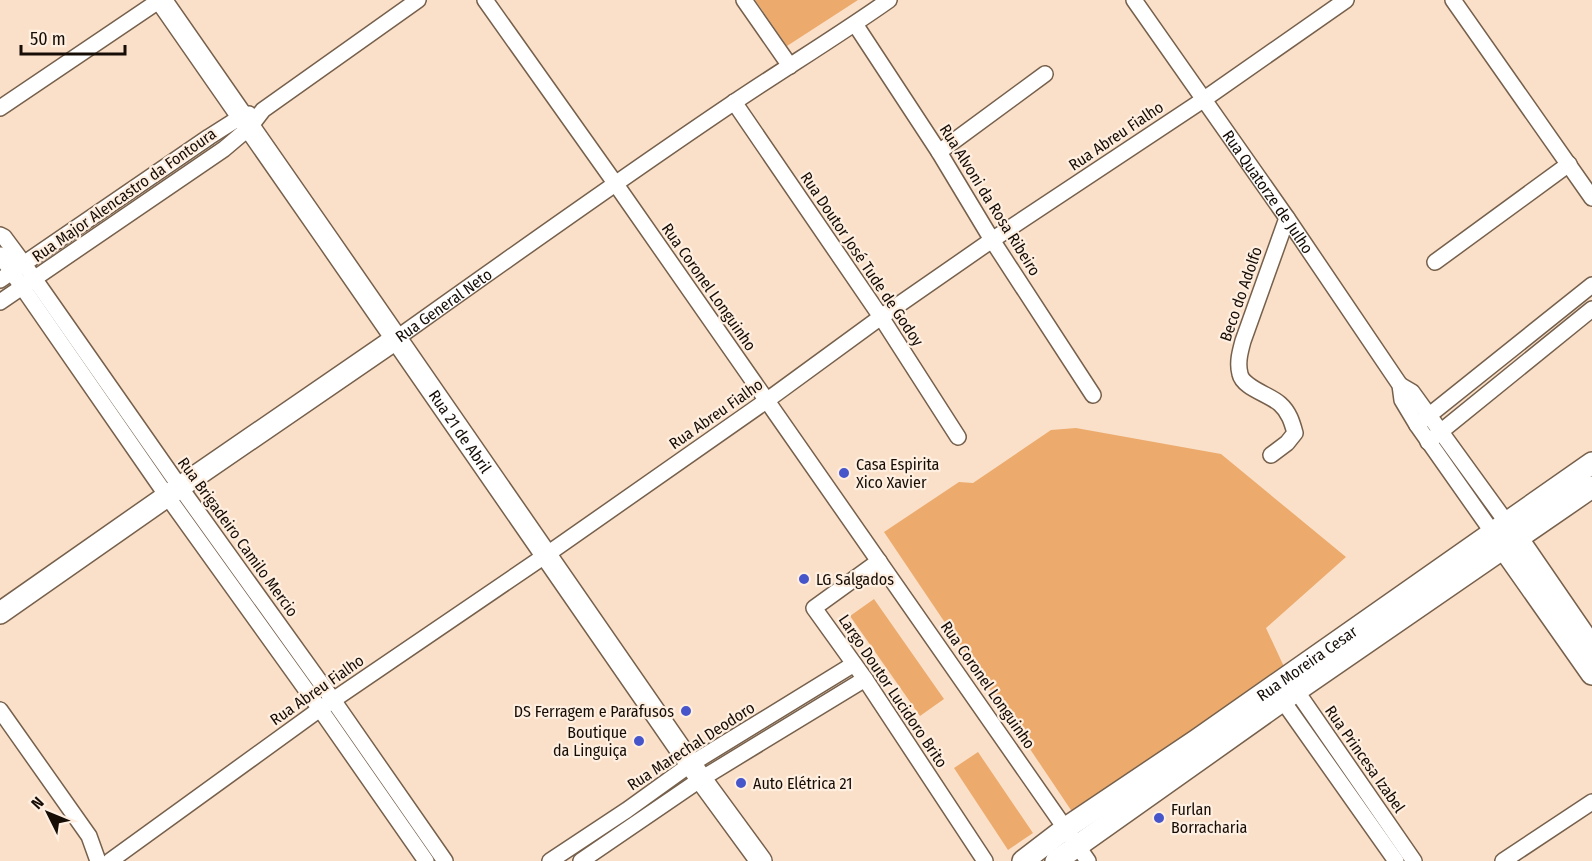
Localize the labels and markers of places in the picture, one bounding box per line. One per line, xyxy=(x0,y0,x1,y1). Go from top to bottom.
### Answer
place label: Casa Espirita Xico Xavier xyxy=(856,455,940,492)
marker: Casa Espirita Xico Xavier xyxy=(837,466,851,480)
place label: LG Salgados xyxy=(816,570,894,589)
marker: LG Salgados xyxy=(797,572,811,586)
place label: DS Ferragem e Parafusos xyxy=(514,702,674,721)
marker: DS Ferragem e Parafusos xyxy=(679,704,693,718)
place label: Boutique da Linguiça xyxy=(553,723,627,760)
marker: Boutique da Linguiça xyxy=(632,734,646,748)
place label: Auto Elétrica 21 xyxy=(753,774,852,793)
marker: Auto Elétrica 21 xyxy=(734,776,748,790)
place label: Furlan Borracharia xyxy=(1171,800,1247,837)
marker: Furlan Borracharia xyxy=(1152,811,1166,825)

